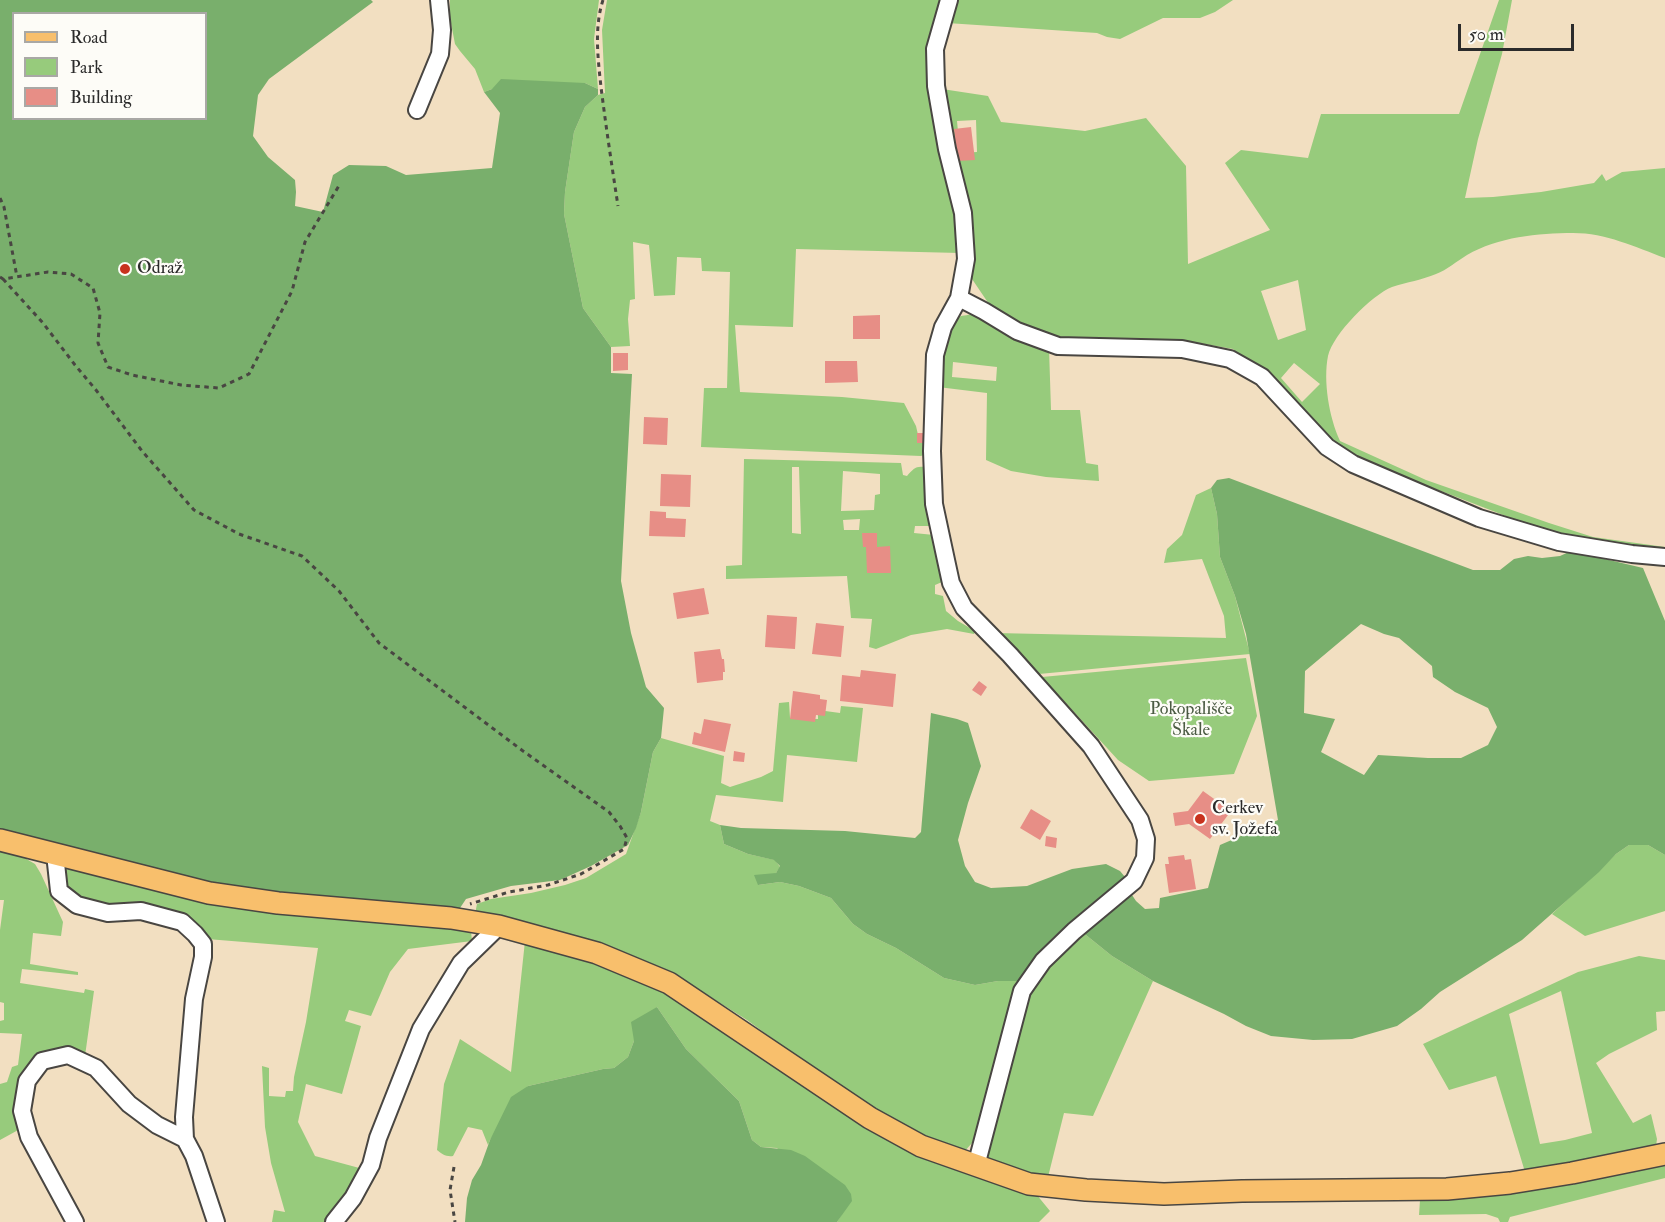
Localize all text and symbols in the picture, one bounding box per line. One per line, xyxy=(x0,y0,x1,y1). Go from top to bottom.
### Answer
legend xyxy=(12,12,207,120)
scale bar xyxy=(1461,12,1576,50)
text: 50 m xyxy=(1469,23,1504,46)
text: Road xyxy=(70,26,108,49)
text: Park xyxy=(70,56,103,79)
text: Building xyxy=(70,86,132,109)
place label: Odraž xyxy=(137,258,183,280)
marker: Odraž xyxy=(118,262,132,276)
park label: Pokopališče Škale xyxy=(1150,699,1232,742)
place label: Cerkev sv. Jožefa xyxy=(1212,798,1278,840)
marker: Cerkev sv. Jožefa xyxy=(1193,812,1207,826)

